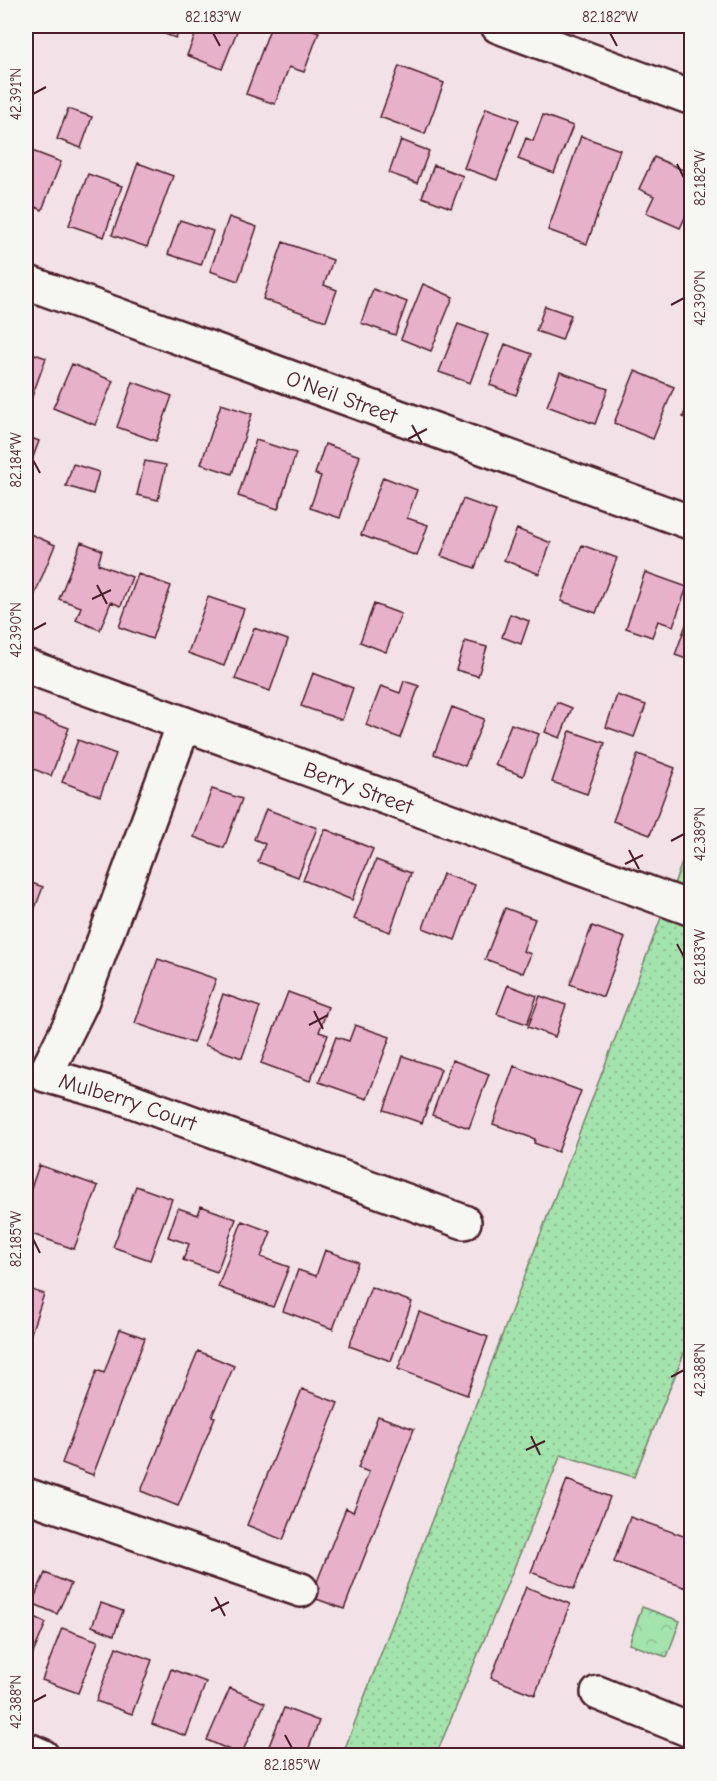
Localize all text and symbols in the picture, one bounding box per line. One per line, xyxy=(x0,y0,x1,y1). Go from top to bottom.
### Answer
text: 82.183°W xyxy=(185,8,241,26)
text: 82.182°W xyxy=(582,8,638,26)
text: 42.391°N xyxy=(7,68,25,120)
text: 82.182°W xyxy=(691,150,709,206)
text: 42.390°N xyxy=(691,270,709,326)
street label: O'Neil Street xyxy=(283,365,401,430)
text: 82.184°W xyxy=(7,432,25,488)
text: 42.390°N xyxy=(7,602,25,658)
street label: Berry Street xyxy=(300,756,417,820)
text: 42.389°N xyxy=(691,807,709,861)
text: 82.183°W xyxy=(691,929,709,985)
street label: Mulberry Court xyxy=(56,1068,201,1137)
text: 82.185°W xyxy=(7,1211,25,1267)
text: 42.388°N xyxy=(691,1343,709,1397)
text: 42.388°N xyxy=(7,1675,25,1729)
text: 82.185°W xyxy=(264,1756,320,1774)

